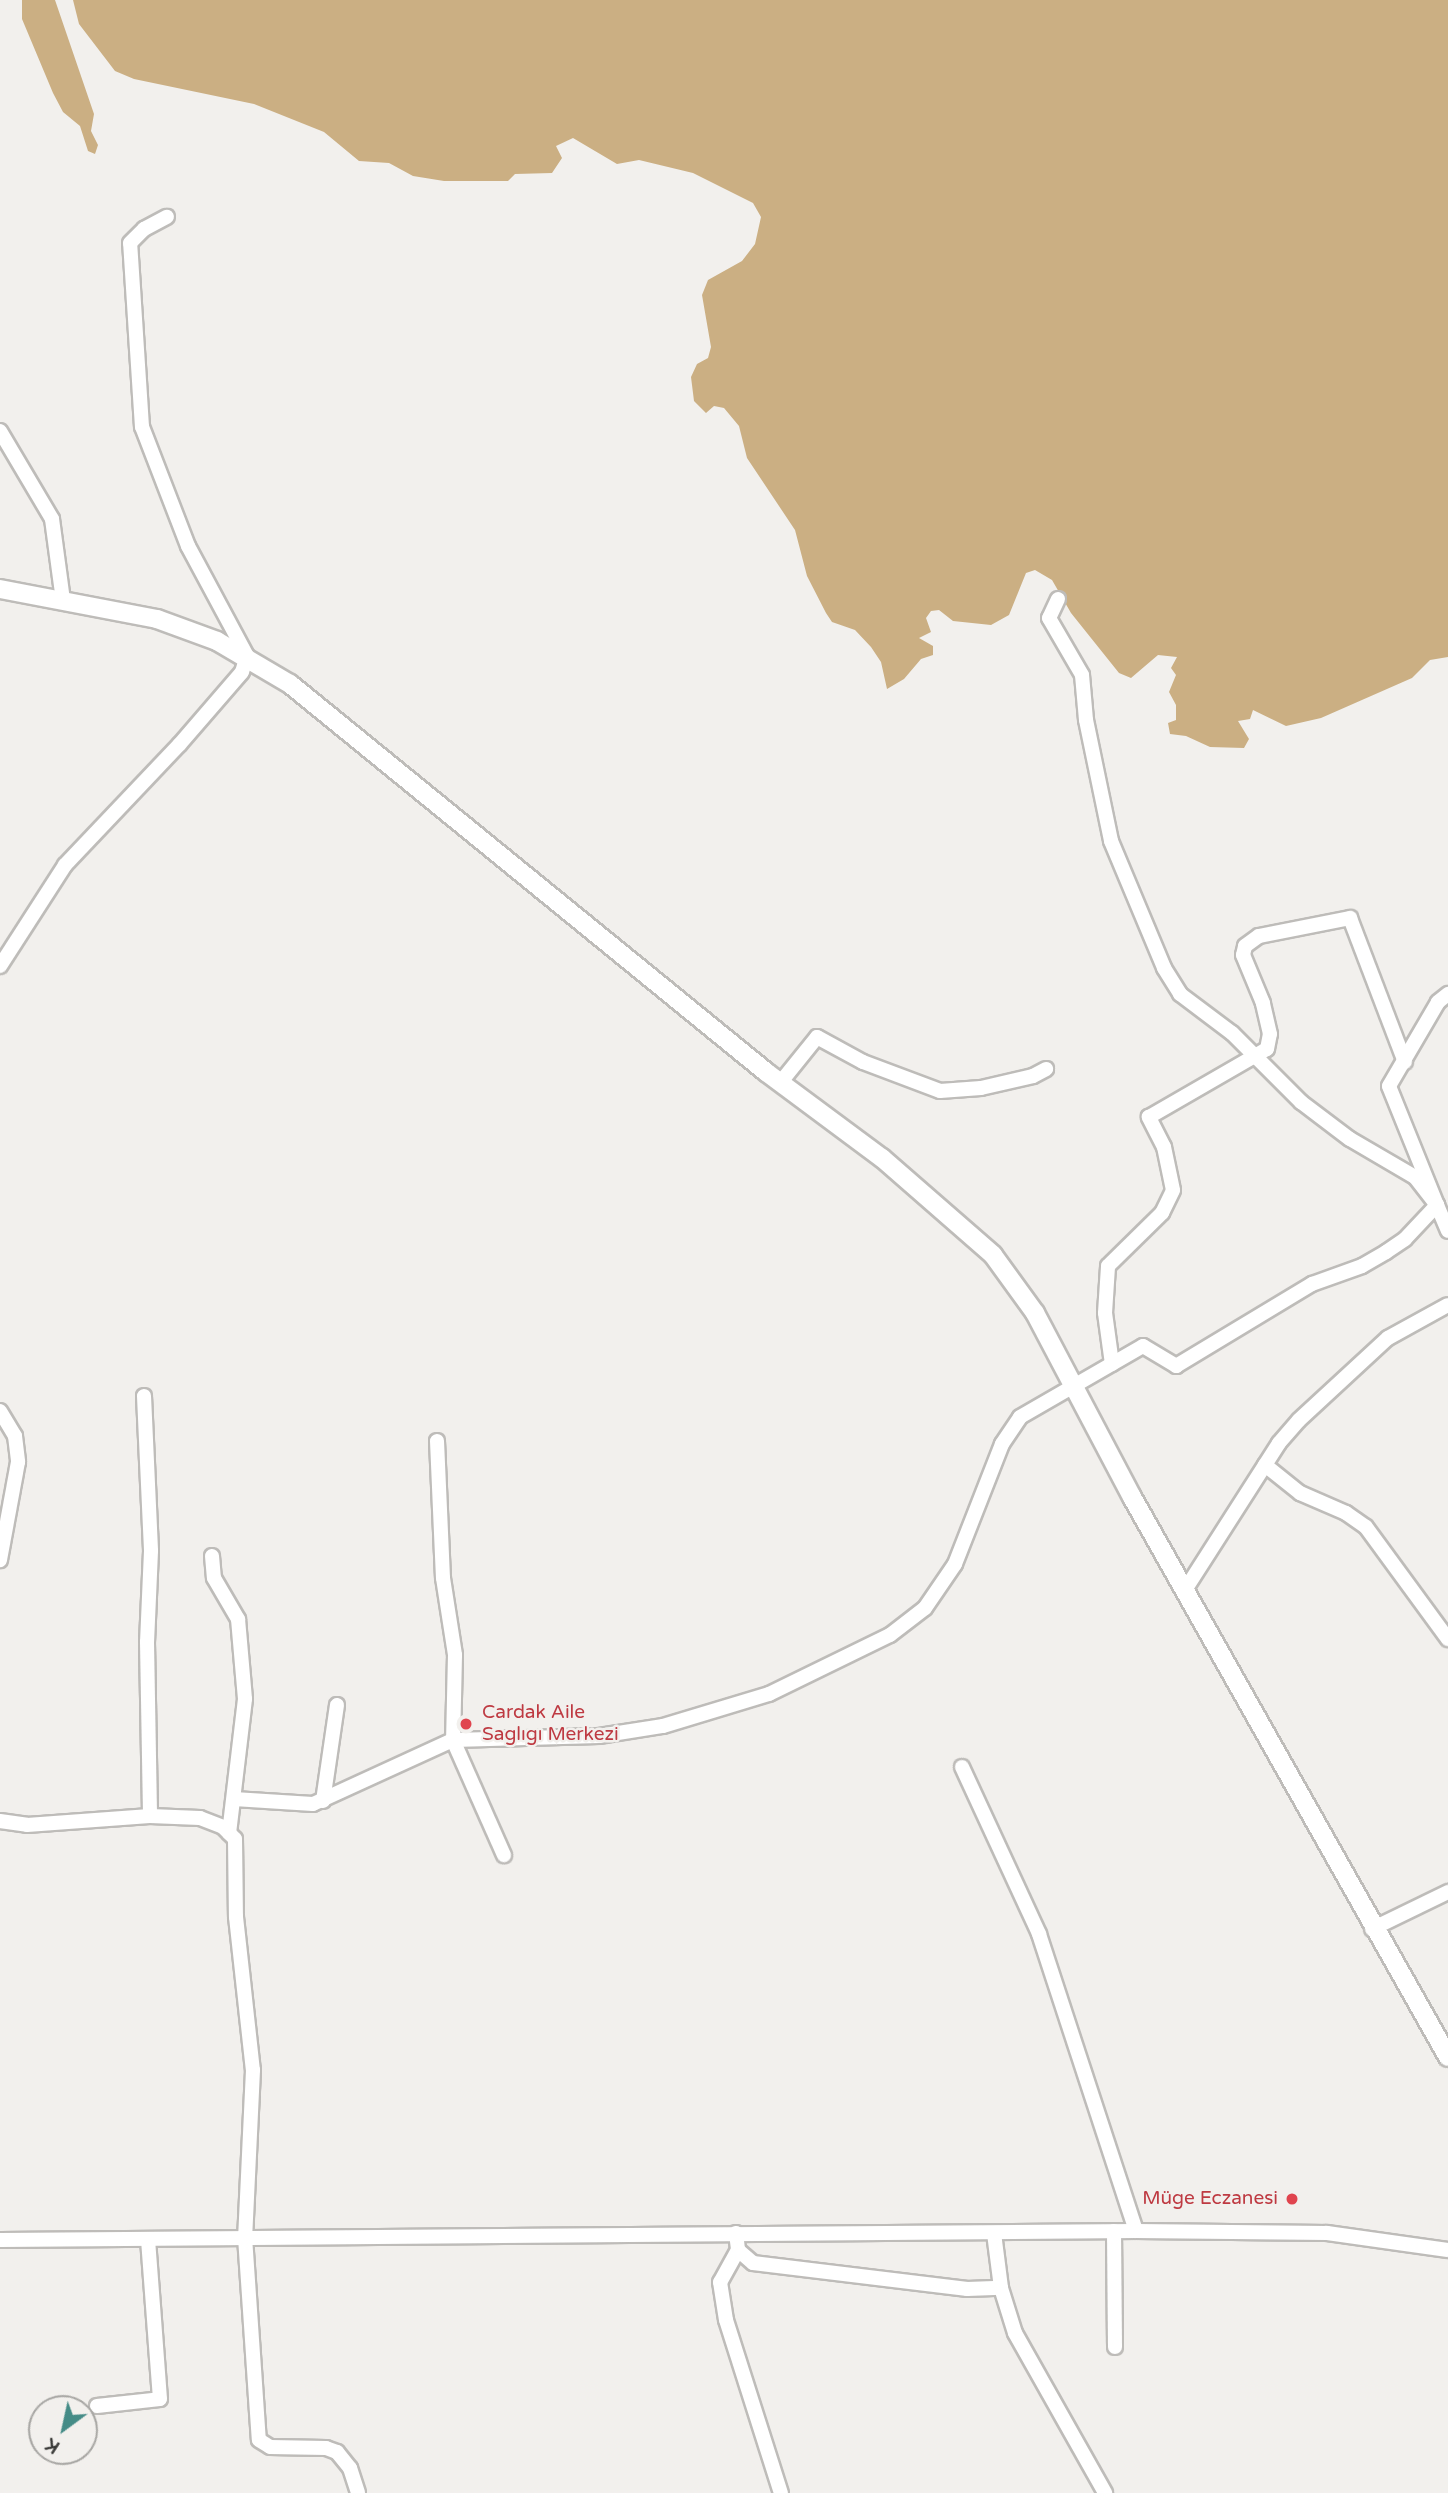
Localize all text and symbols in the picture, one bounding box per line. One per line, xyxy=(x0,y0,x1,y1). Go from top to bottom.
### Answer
place label: Cardak Aile Saglıgı Merkezi xyxy=(482,1702,619,1746)
marker: Cardak Aile Saglıgı Merkezi xyxy=(456,1714,476,1734)
place label: Müge Eczanesi xyxy=(1142,2188,1278,2210)
marker: Müge Eczanesi xyxy=(1284,2191,1300,2207)
north arrow xyxy=(28,2395,98,2465)
text: K xyxy=(41,2433,64,2459)

